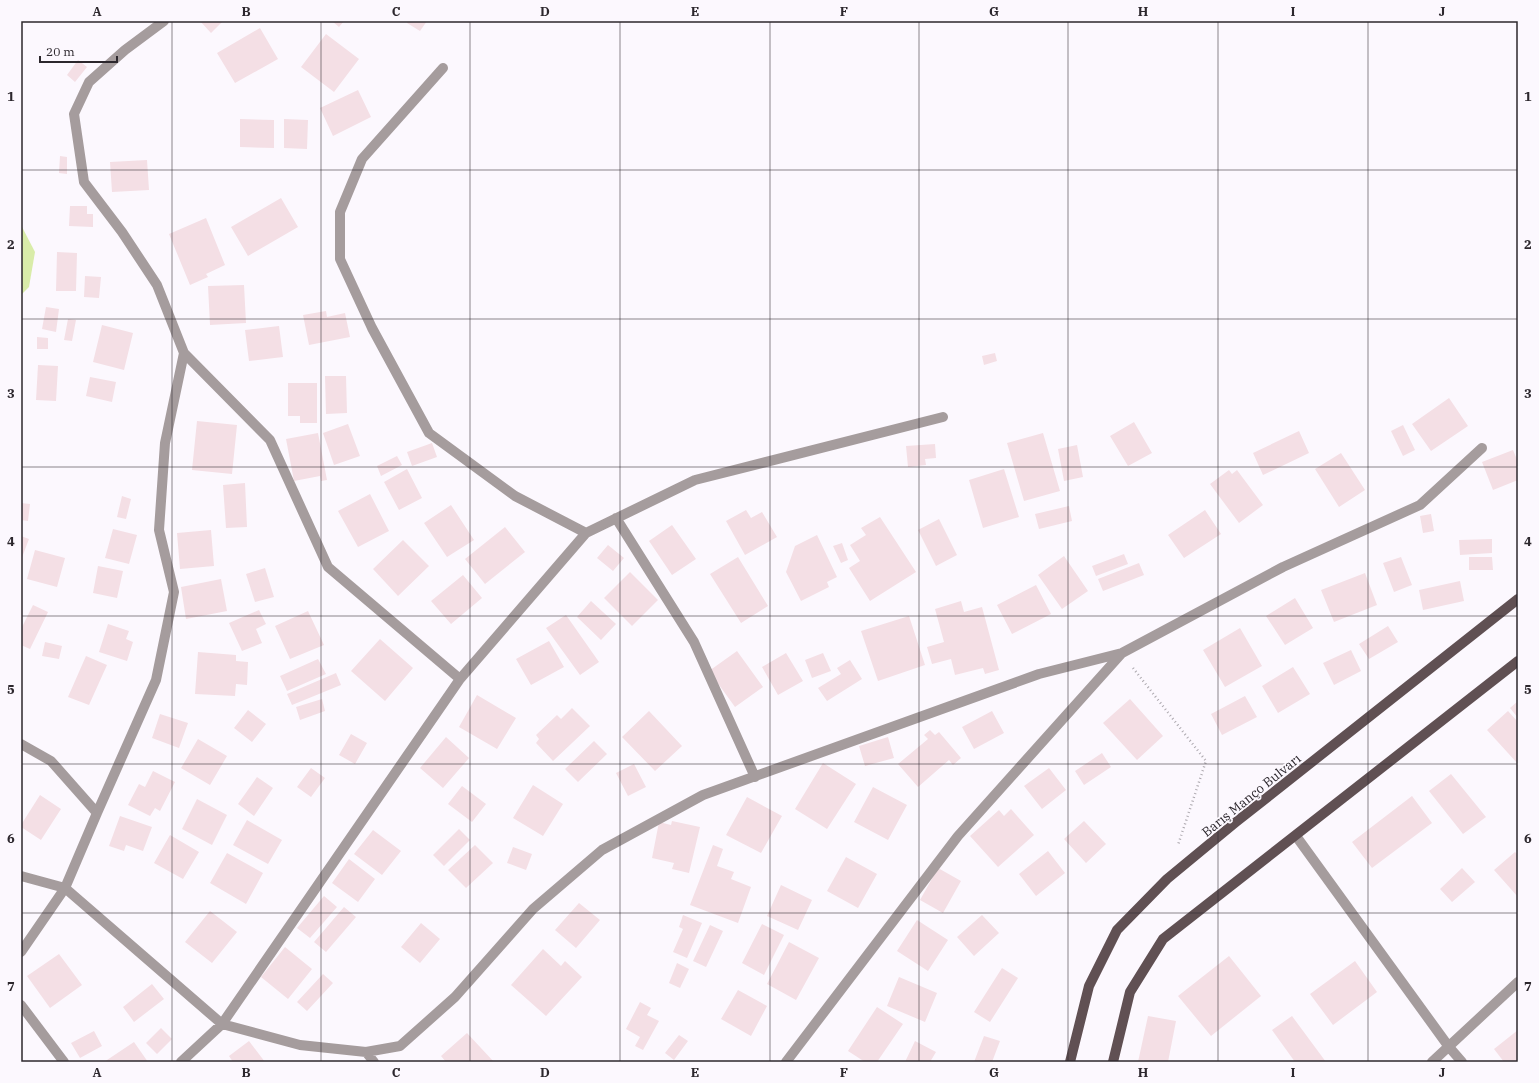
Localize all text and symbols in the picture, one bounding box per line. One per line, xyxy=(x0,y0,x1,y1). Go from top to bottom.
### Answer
text: A xyxy=(92,3,102,20)
text: B xyxy=(241,3,251,20)
text: C xyxy=(392,3,401,20)
text: D xyxy=(540,3,550,20)
text: E xyxy=(691,3,699,20)
text: F xyxy=(840,3,848,20)
text: G xyxy=(989,3,999,20)
text: H xyxy=(1138,3,1149,20)
text: I xyxy=(1291,3,1296,20)
text: J xyxy=(1439,3,1446,20)
scale bar xyxy=(40,38,117,64)
text: 20 m xyxy=(46,44,75,59)
text: 1 xyxy=(7,88,15,105)
text: 1 xyxy=(1524,88,1532,105)
text: 2 xyxy=(7,236,15,253)
text: 2 xyxy=(1524,236,1532,253)
text: 3 xyxy=(7,385,15,402)
text: 3 xyxy=(1524,385,1532,402)
text: 4 xyxy=(7,533,15,550)
text: 4 xyxy=(1524,533,1532,550)
text: 5 xyxy=(7,681,15,698)
text: 5 xyxy=(1524,681,1532,698)
street label: Barış Manço Bulvarı xyxy=(1198,750,1304,841)
text: 6 xyxy=(7,830,15,847)
text: 6 xyxy=(1524,830,1532,847)
text: 7 xyxy=(7,978,15,995)
text: 7 xyxy=(1524,978,1532,995)
text: A xyxy=(92,1064,102,1081)
text: B xyxy=(241,1064,251,1081)
text: C xyxy=(392,1064,401,1081)
text: D xyxy=(540,1064,550,1081)
text: E xyxy=(691,1064,699,1081)
text: F xyxy=(840,1064,848,1081)
text: G xyxy=(989,1064,999,1081)
text: H xyxy=(1138,1064,1149,1081)
text: I xyxy=(1291,1064,1296,1081)
text: J xyxy=(1439,1064,1446,1081)

